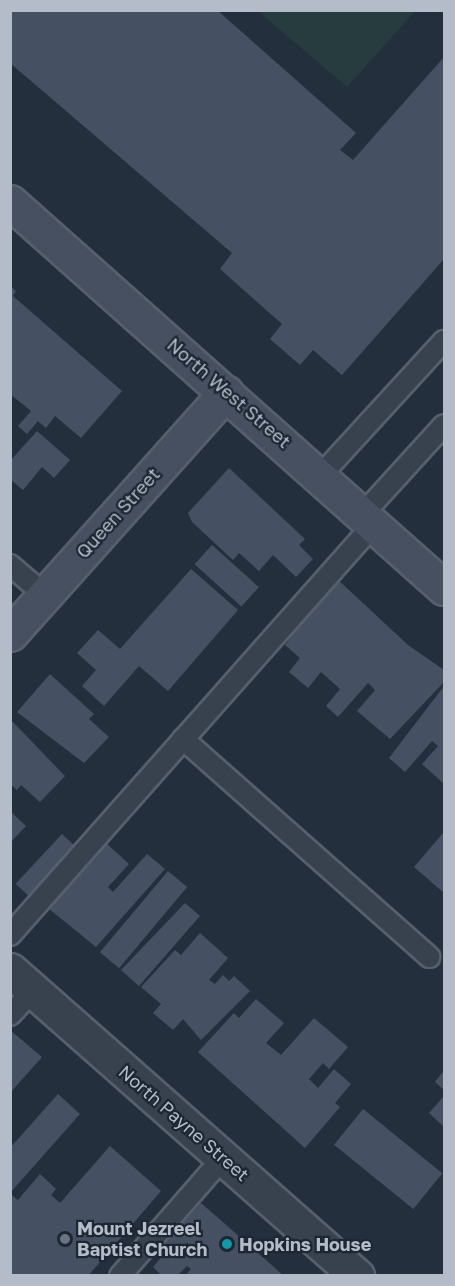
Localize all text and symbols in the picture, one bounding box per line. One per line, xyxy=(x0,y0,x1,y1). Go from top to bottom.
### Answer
street label: North West Street xyxy=(163,334,295,452)
street label: Queen Street xyxy=(72,463,164,563)
street label: North Payne Street xyxy=(114,1061,254,1185)
place label: Mount Jezreel Baptist Church xyxy=(77,1218,207,1260)
marker: Mount Jezreel Baptist Church xyxy=(58,1232,72,1246)
place label: Hopkins House xyxy=(239,1233,371,1255)
marker: Hopkins House xyxy=(220,1237,234,1251)

